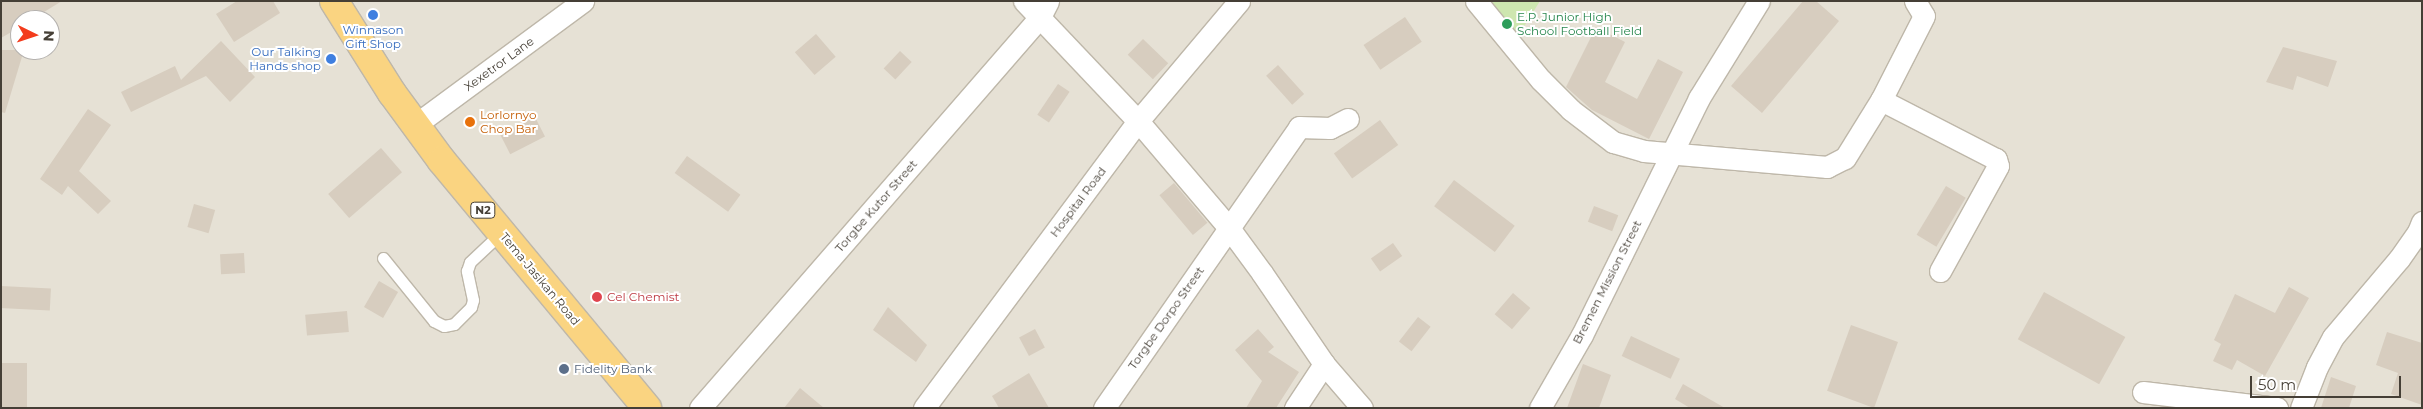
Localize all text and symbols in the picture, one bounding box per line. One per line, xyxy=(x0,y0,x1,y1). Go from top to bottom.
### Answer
marker: Winnason Gift Shop xyxy=(367,9,379,21)
north arrow xyxy=(10,10,60,60)
place label: E.P. Junior High School Football Field xyxy=(1517,10,1642,38)
marker: E.P. Junior High School Football Field xyxy=(1501,18,1513,30)
place label: Winnason Gift Shop xyxy=(342,23,404,51)
text: N xyxy=(40,30,58,42)
street label: Xexetror Lane xyxy=(461,34,537,94)
place label: Our Talking Hands shop xyxy=(249,45,321,73)
marker: Our Talking Hands shop xyxy=(325,53,337,65)
place label: Lorlornyo Chop Bar xyxy=(480,108,536,136)
marker: Lorlornyo Chop Bar xyxy=(464,116,476,128)
street label: Torgbe Kutor Street xyxy=(832,157,920,255)
street label: Hospital Road xyxy=(1047,164,1109,240)
road number: N2 xyxy=(469,202,497,218)
street label: Bremen Mission Street xyxy=(1570,218,1644,346)
street label: Tema-Jasikan Road xyxy=(497,230,583,328)
street label: Torgbe Dorpo Street xyxy=(1125,264,1207,372)
place label: Cel Chemist xyxy=(607,290,679,304)
marker: Cel Chemist xyxy=(591,291,603,303)
place label: Fidelity Bank xyxy=(574,362,652,376)
marker: Fidelity Bank xyxy=(558,363,570,375)
scale bar xyxy=(2253,366,2404,398)
text: 50 m xyxy=(2258,375,2296,394)

